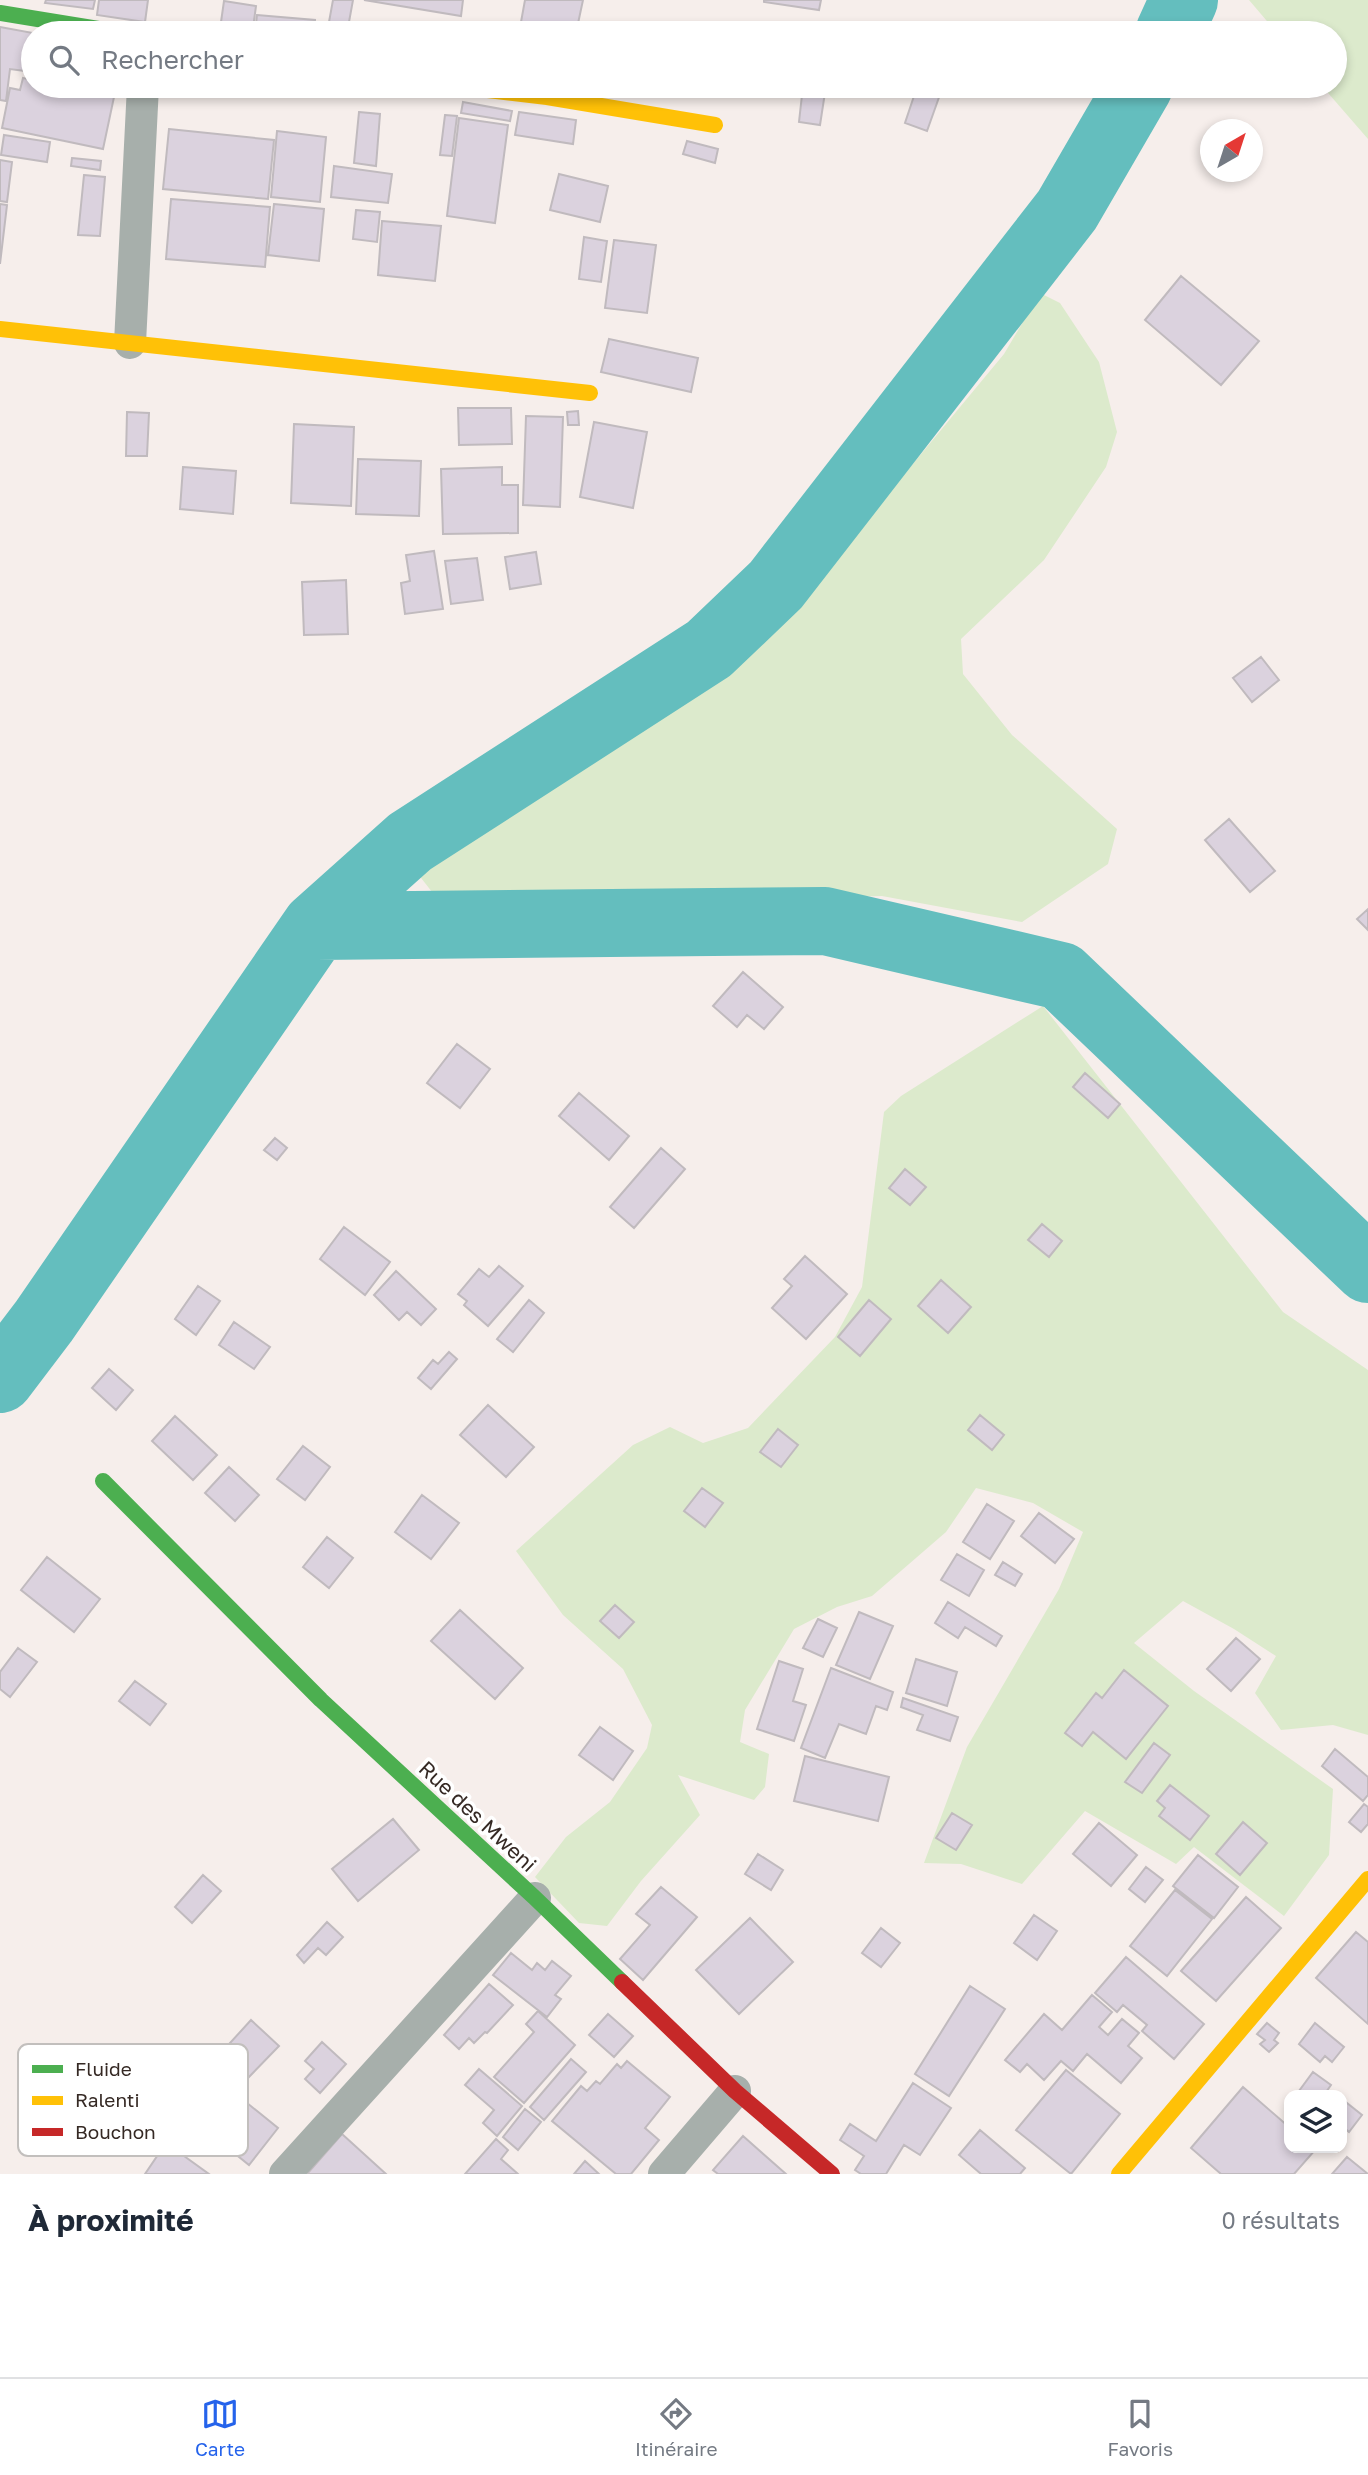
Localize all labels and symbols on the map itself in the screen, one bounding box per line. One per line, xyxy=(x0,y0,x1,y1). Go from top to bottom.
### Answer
north arrow xyxy=(1200,119,1263,182)
street label: Rue des Mweni xyxy=(414,1755,542,1877)
legend xyxy=(18,2044,248,2156)
text: Fluide xyxy=(75,2057,132,2080)
text: Ralenti xyxy=(75,2088,140,2111)
text: Bouchon xyxy=(75,2120,156,2143)

